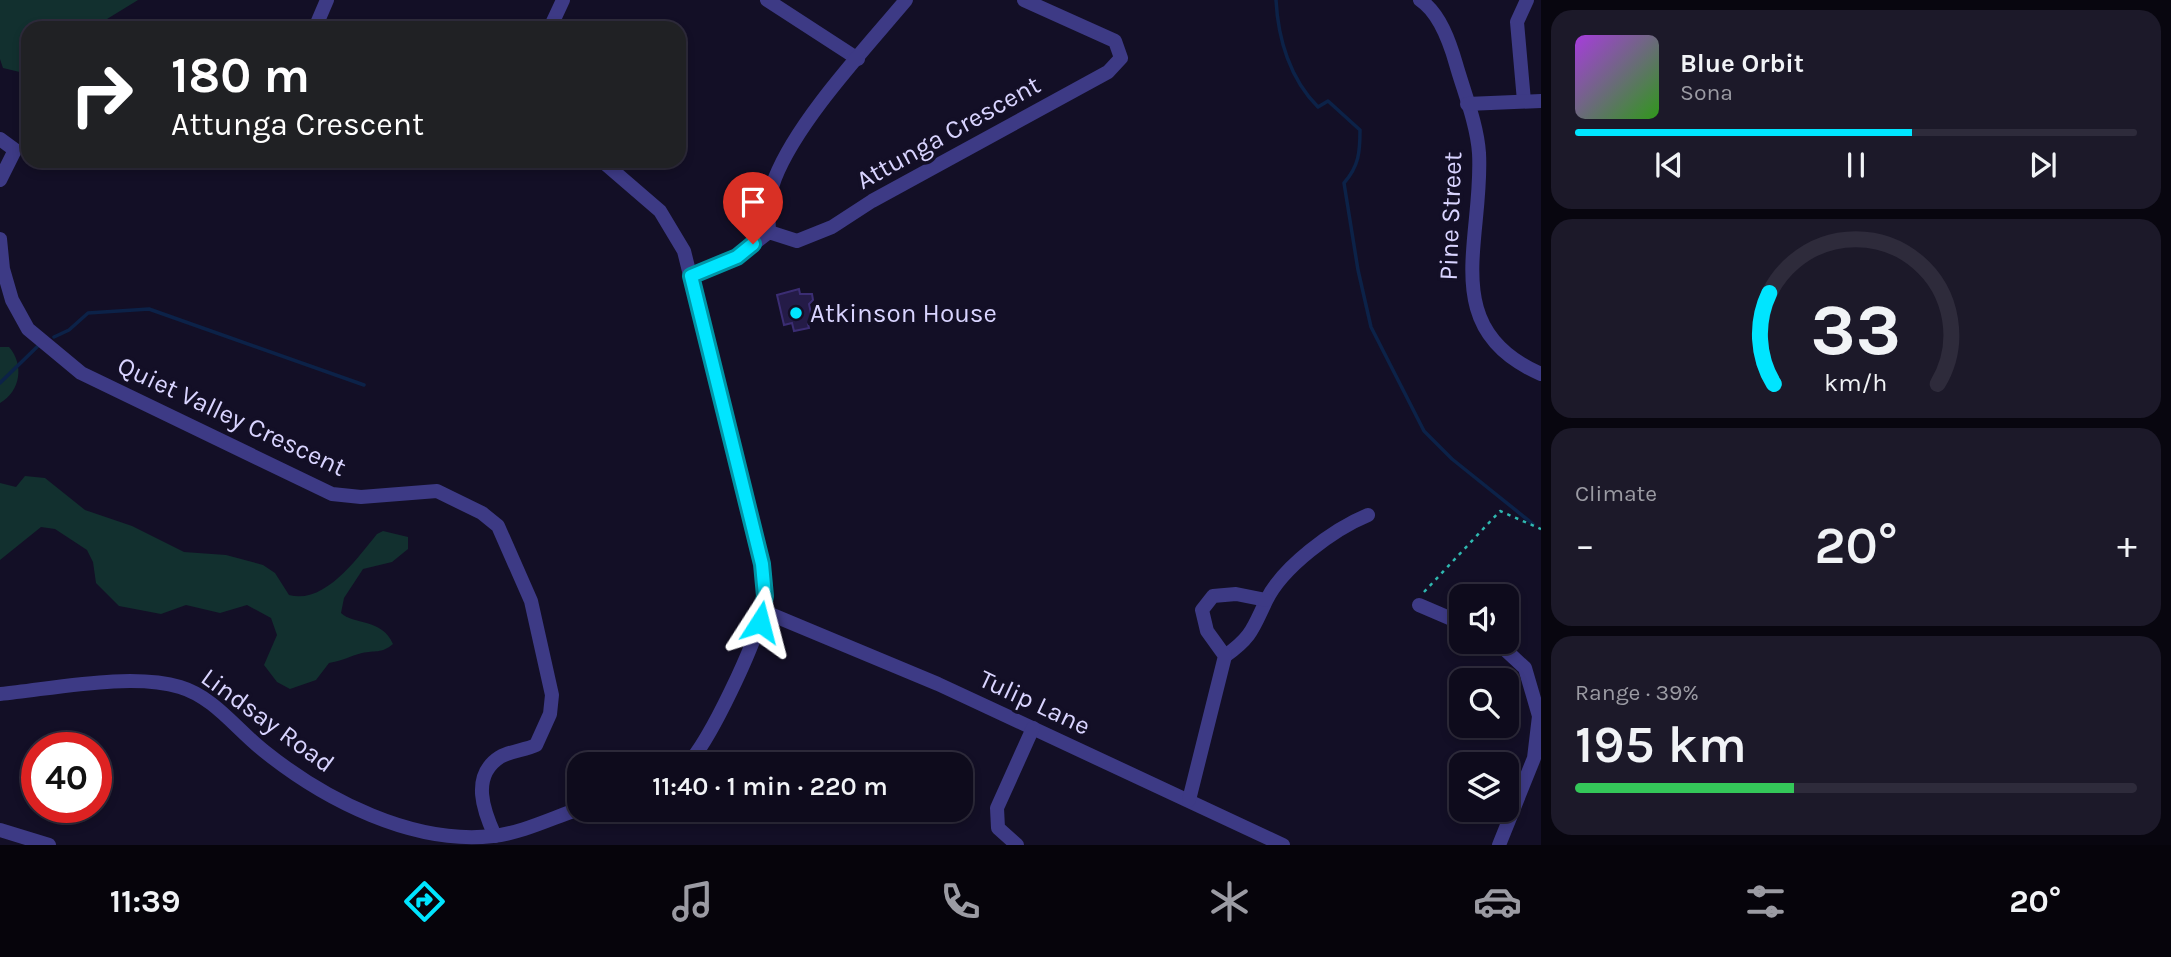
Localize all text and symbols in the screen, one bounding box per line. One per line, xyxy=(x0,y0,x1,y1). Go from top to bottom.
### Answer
text: 180 m xyxy=(171,47,310,104)
text: Blue Orbit xyxy=(1680,48,1804,79)
icon: right xyxy=(56,49,147,140)
street label: Attunga Crescent xyxy=(851,69,1046,196)
text: Sona xyxy=(1680,79,1733,106)
text: Attunga Crescent xyxy=(171,106,424,143)
icon: previous xyxy=(1650,146,1688,184)
icon: pause xyxy=(1837,146,1875,184)
icon: next xyxy=(2024,146,2062,184)
street label: Pine Street xyxy=(1433,151,1468,281)
pin xyxy=(723,172,783,244)
icon: arrive xyxy=(734,183,772,221)
text: 33 xyxy=(1811,288,1901,373)
place label: Atkinson House xyxy=(810,298,997,329)
marker: Atkinson House xyxy=(788,305,804,321)
street label: Quiet Valley Crescent xyxy=(113,350,351,483)
text: km/h xyxy=(1824,368,1888,397)
text: Climate xyxy=(1575,480,1657,507)
text: 20° xyxy=(1815,515,1897,576)
text: − xyxy=(1575,523,1595,568)
text: + xyxy=(2117,523,2137,568)
map controls xyxy=(1449,584,1519,822)
button: sound xyxy=(1449,584,1519,654)
position arrow xyxy=(723,585,797,659)
street label: Lindsay Road xyxy=(195,662,340,779)
street label: Tulip Lane xyxy=(974,663,1095,742)
button: search xyxy=(1449,668,1519,738)
text: Range · 39% xyxy=(1575,679,1699,706)
text: 195 km xyxy=(1575,714,1747,775)
speed limit sign: 40 xyxy=(21,732,112,823)
button: layers xyxy=(1449,752,1519,822)
text: 11:40 · 1 min · 220 m xyxy=(652,771,888,802)
icon: directions xyxy=(400,877,449,926)
icon: music xyxy=(668,877,717,926)
icon: phone xyxy=(936,877,985,926)
icon: climate xyxy=(1205,877,1254,926)
icon: car xyxy=(1473,877,1522,926)
icon: filters xyxy=(1741,877,1790,926)
text: 11:39 xyxy=(110,883,181,920)
text: 20° xyxy=(2009,883,2061,920)

